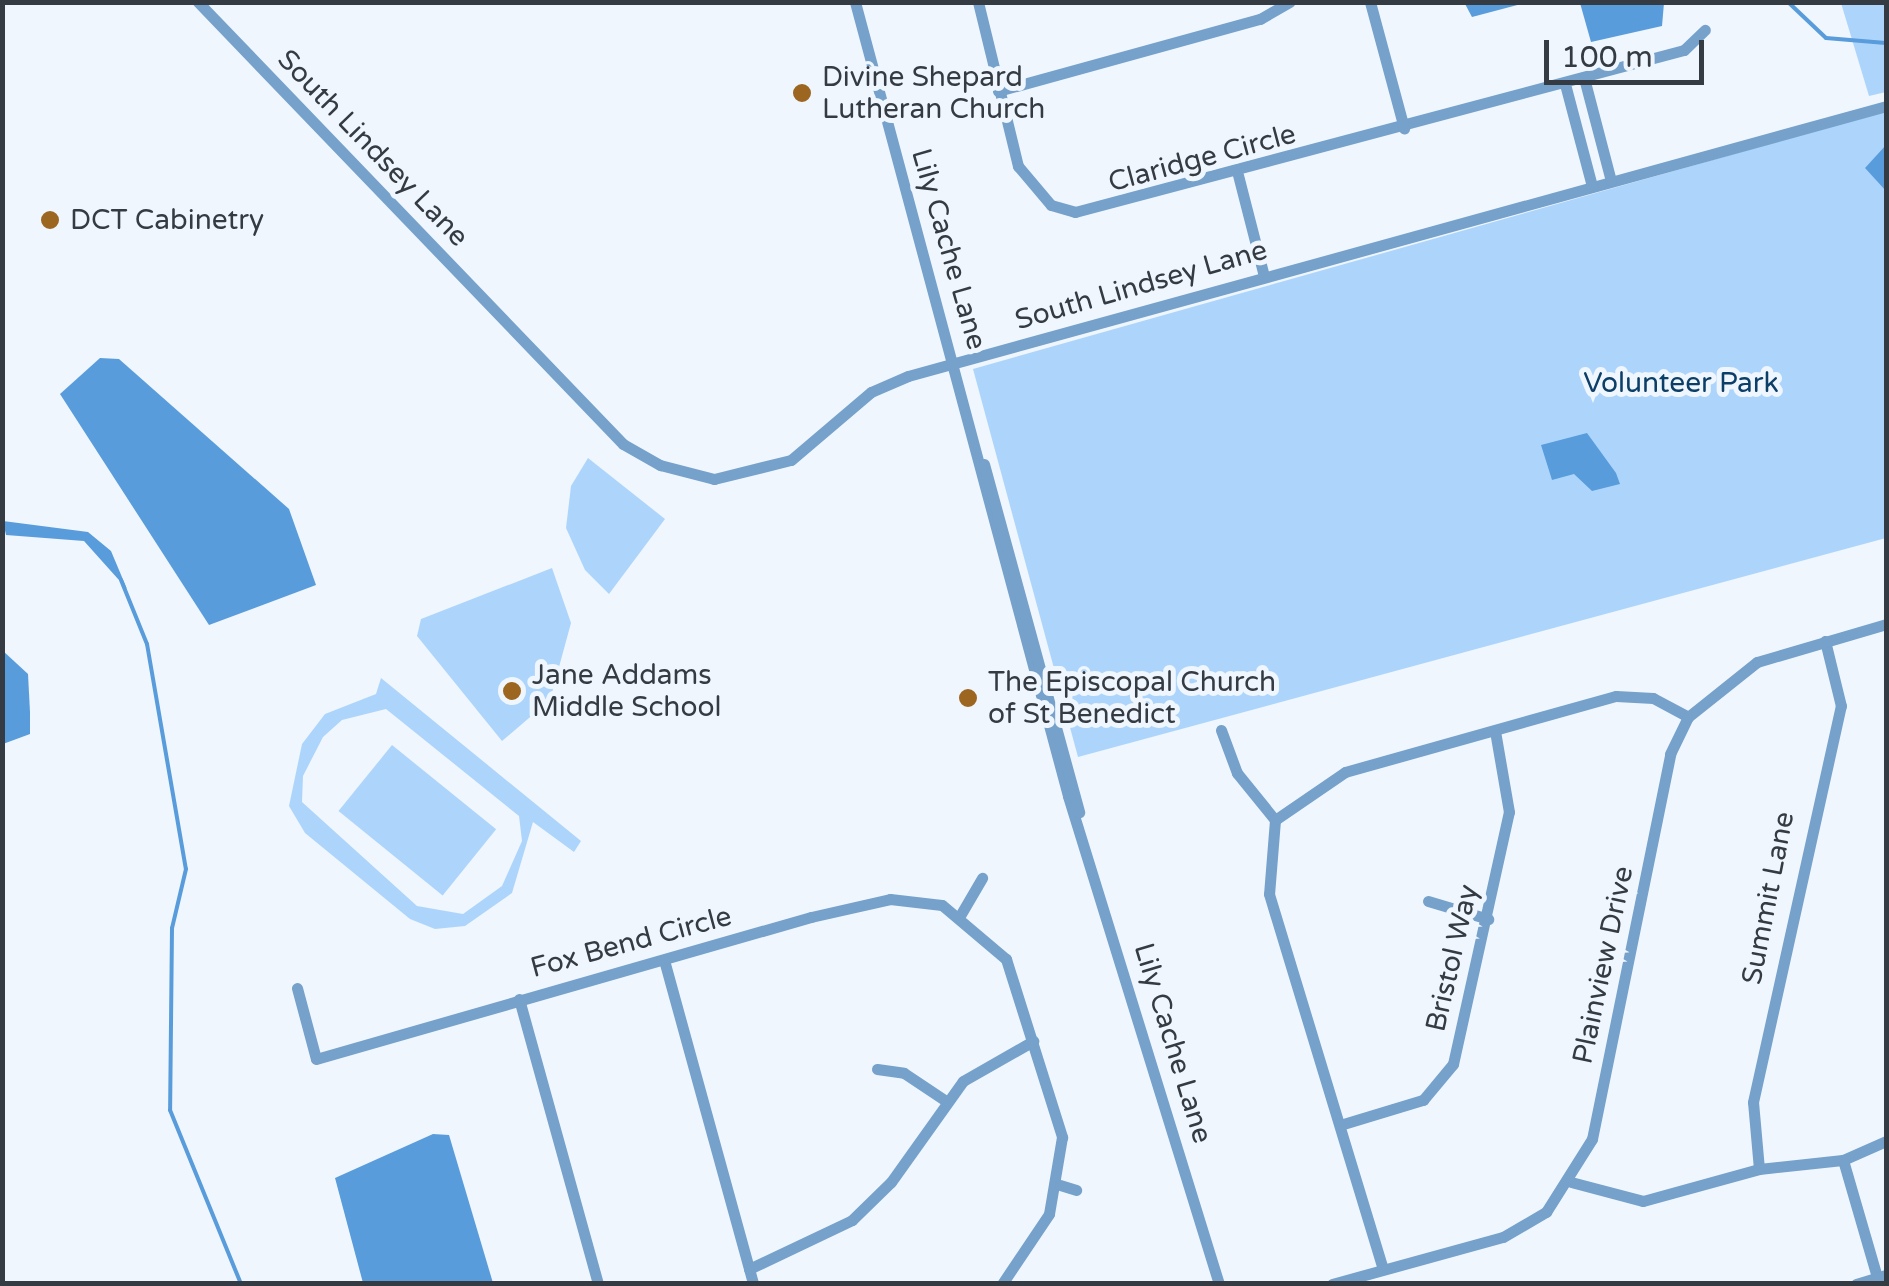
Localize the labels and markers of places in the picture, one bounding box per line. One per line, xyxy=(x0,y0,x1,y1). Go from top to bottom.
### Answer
place label: Divine Shepard Lutheran Church xyxy=(822,60,1045,126)
marker: Divine Shepard Lutheran Church xyxy=(791,82,813,104)
place label: DCT Cabinetry xyxy=(70,203,264,237)
marker: DCT Cabinetry xyxy=(39,209,61,231)
place label: Jane Addams Middle School xyxy=(532,658,721,724)
place label: The Episcopal Church of St Benedict xyxy=(988,665,1276,731)
marker: Jane Addams Middle School xyxy=(501,680,523,702)
marker: The Episcopal Church of St Benedict xyxy=(957,687,979,709)

